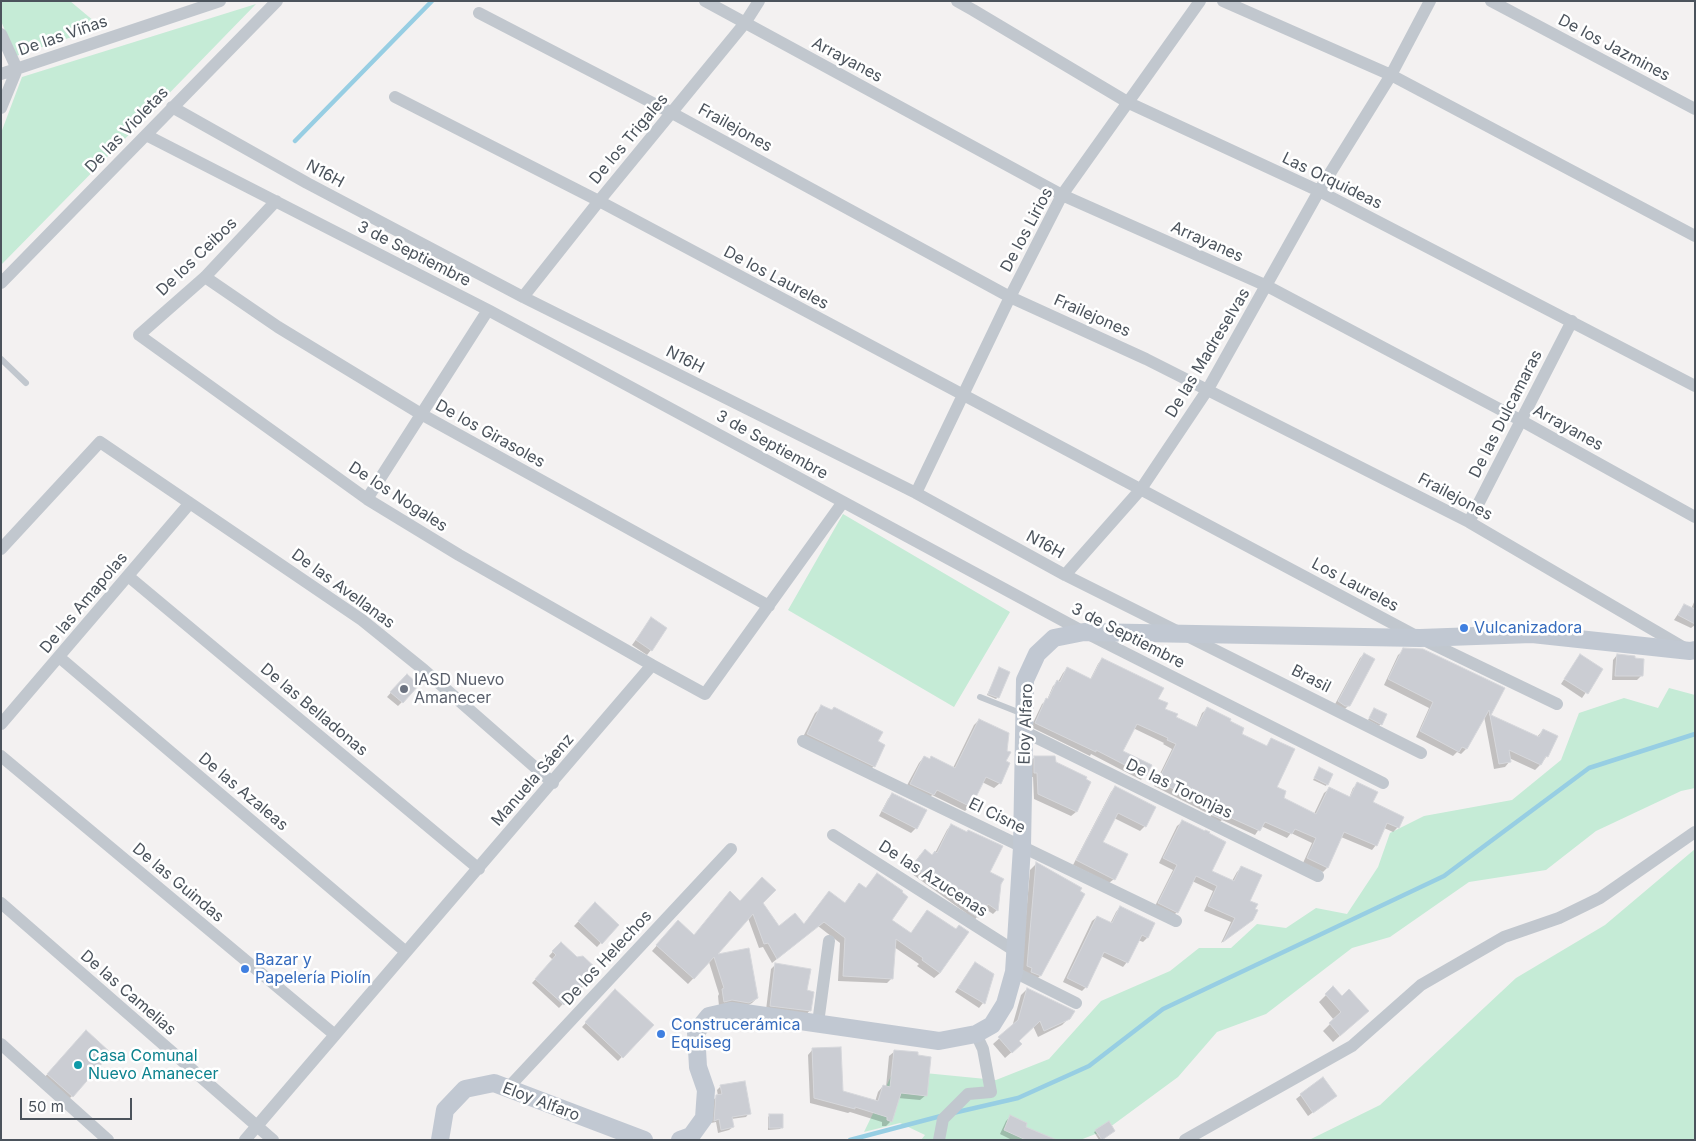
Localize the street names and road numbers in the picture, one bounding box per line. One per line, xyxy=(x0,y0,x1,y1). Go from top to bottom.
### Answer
street label: De los Jazmines xyxy=(1555,10,1673,86)
street label: De las Viñas xyxy=(16,12,110,60)
street label: Arrayanes xyxy=(808,33,886,87)
street label: De las Violetas xyxy=(81,83,173,177)
street label: De los Trigales xyxy=(586,90,672,188)
street label: Frailejones xyxy=(695,100,775,156)
street label: Las Orquideas xyxy=(1279,149,1385,213)
street label: N16H xyxy=(303,156,347,192)
street label: De los Lirios xyxy=(997,184,1057,276)
street label: De los Ceibos xyxy=(153,214,241,300)
street label: 3 de Septiembre xyxy=(354,217,474,291)
street label: Arrayanes xyxy=(1168,218,1246,266)
street label: De los Laureles xyxy=(720,242,832,314)
street label: De las Madreselvas xyxy=(1162,285,1254,421)
street label: Frailejones xyxy=(1051,291,1133,341)
street label: N16H xyxy=(663,342,707,378)
street label: De las Dulcamaras xyxy=(1465,347,1547,481)
street label: De los Girasoles xyxy=(432,396,548,472)
street label: Arrayanes xyxy=(1530,401,1606,455)
street label: 3 de Septiembre xyxy=(713,406,831,484)
street label: De los Nogales xyxy=(345,458,451,536)
street label: Frailejones xyxy=(1414,469,1496,525)
street label: N16H xyxy=(1023,527,1067,563)
street label: De las Avellanas xyxy=(288,545,398,633)
street label: De las Amapolas xyxy=(36,549,132,657)
street label: Los Laureles xyxy=(1308,554,1402,616)
street label: 3 de Septiembre xyxy=(1068,599,1188,673)
street label: De las Belladonas xyxy=(257,660,371,760)
street label: Brasil xyxy=(1288,661,1334,697)
street label: Eloy Alfaro xyxy=(1015,683,1037,765)
street label: Manuela Sáenz xyxy=(488,730,578,830)
street label: De las Azaleas xyxy=(194,749,292,835)
street label: De las Toronjas xyxy=(1123,755,1235,823)
street label: El Cisne xyxy=(965,794,1029,838)
street label: De las Azucenas xyxy=(875,837,991,921)
street label: De las Guindas xyxy=(128,839,228,927)
street label: De los Helechos xyxy=(558,907,656,1009)
street label: De las Camelias xyxy=(76,946,180,1040)
street label: Eloy Alfaro xyxy=(500,1078,582,1126)

